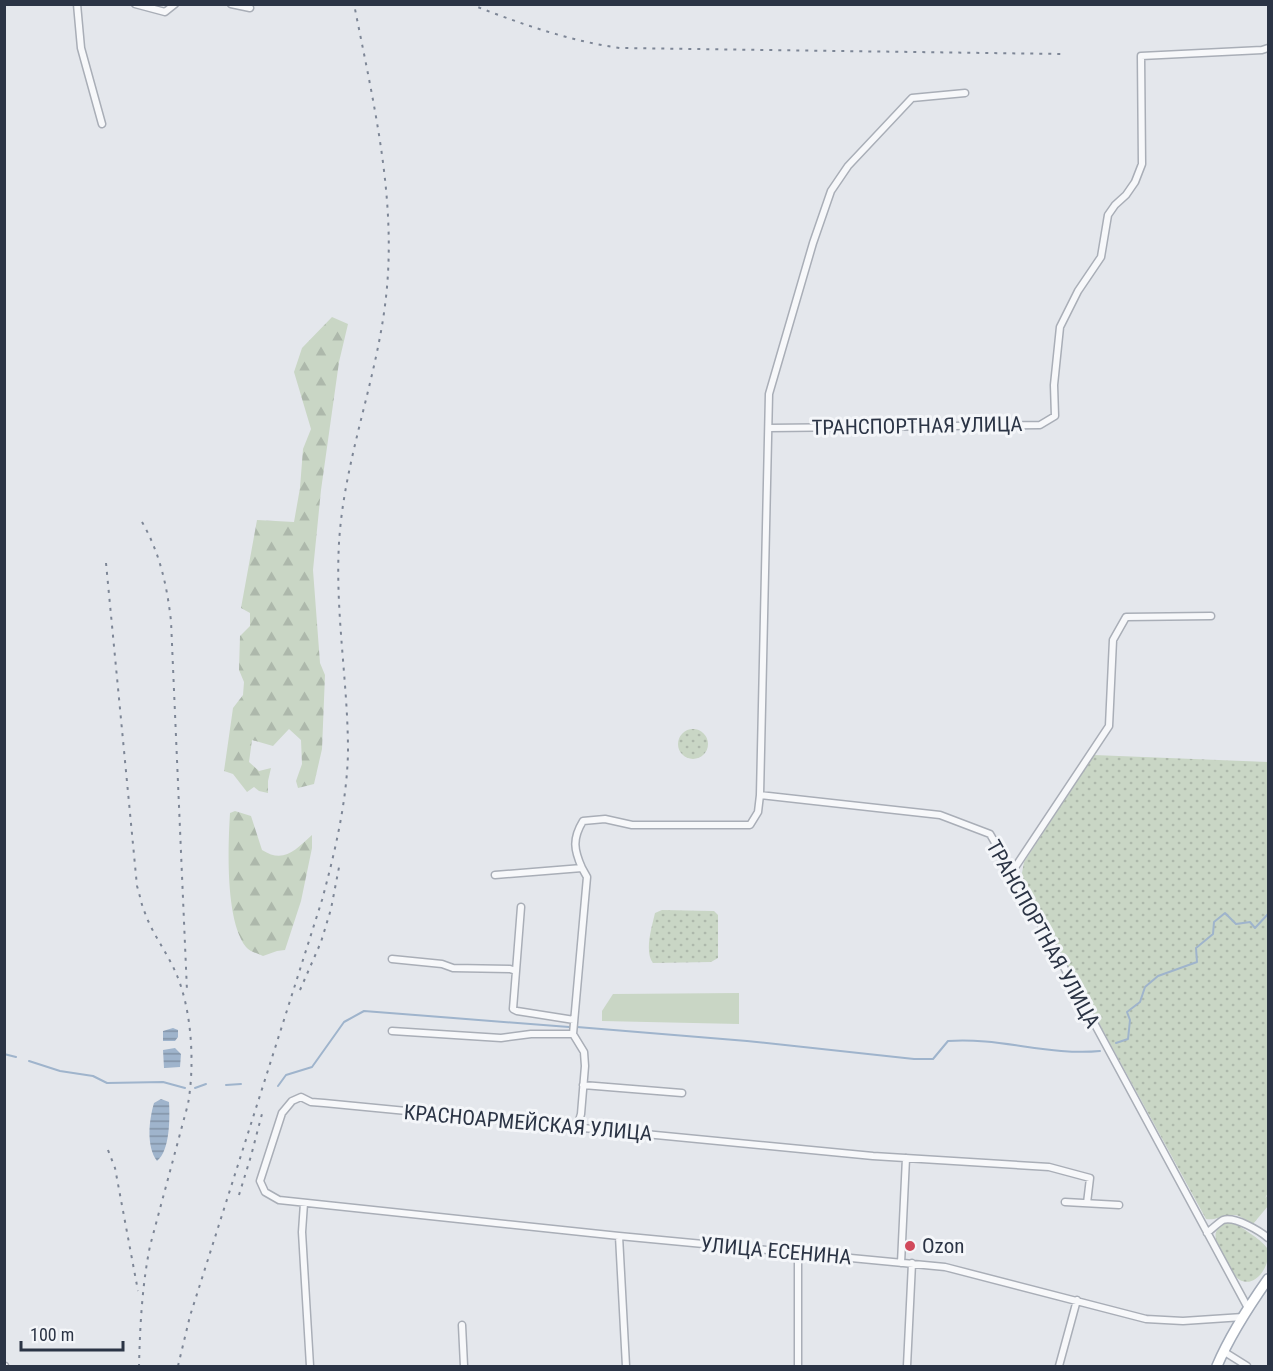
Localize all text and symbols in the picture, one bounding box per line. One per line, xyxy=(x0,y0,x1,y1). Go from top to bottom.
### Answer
street label: ТРАНСПОРТНАЯ УЛИЦА xyxy=(811,412,1023,440)
street label: ТРАНСПОРТНАЯ УЛИЦА xyxy=(981,836,1105,1032)
street label: КРАСНОАРМЕЙСКАЯ УЛИЦА xyxy=(403,1100,653,1146)
street label: УЛИЦА ЕСЕНИНА xyxy=(699,1232,853,1270)
place label: Ozon xyxy=(922,1234,964,1258)
marker: Ozon xyxy=(903,1239,917,1253)
scale bar xyxy=(21,1314,123,1352)
text: 100 m xyxy=(30,1324,74,1345)

